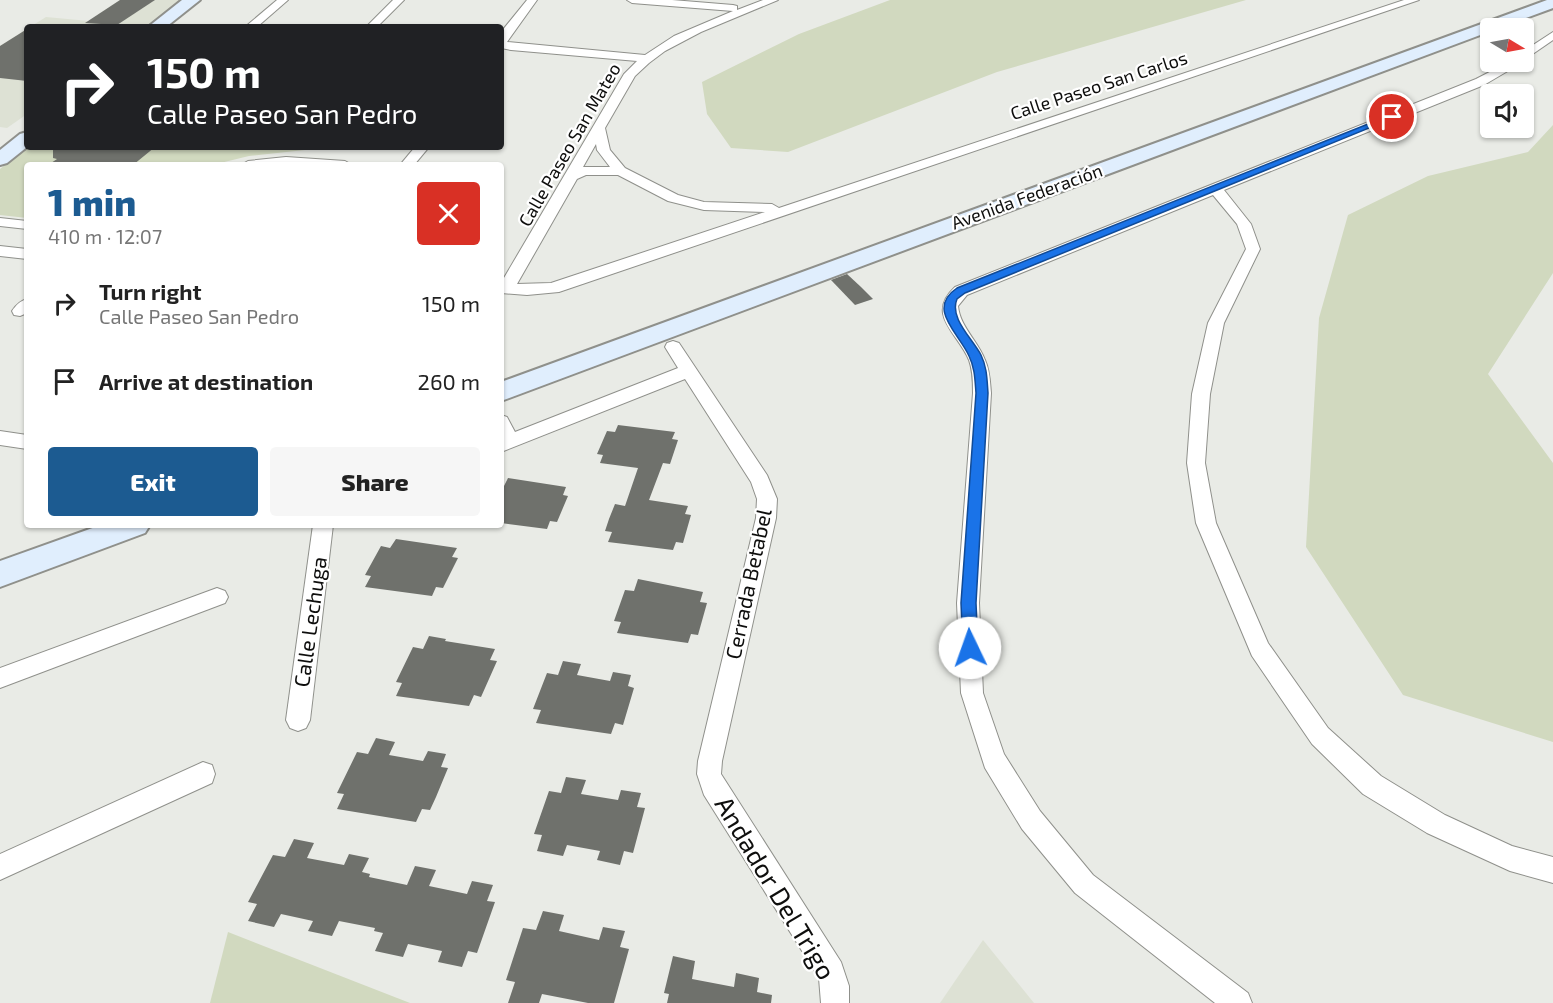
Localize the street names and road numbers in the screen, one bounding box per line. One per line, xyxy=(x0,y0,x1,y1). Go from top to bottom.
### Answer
street label: Calle Paseo San Carlos xyxy=(1008,46,1190,124)
street label: Calle Paseo San Mateo xyxy=(513,59,625,230)
street label: Avenida Federación xyxy=(948,159,1105,234)
street label: Cerrada Betabel xyxy=(719,505,776,661)
street label: Calle Lechuga xyxy=(288,555,331,689)
street label: Andador Del Trigo xyxy=(709,790,843,984)

